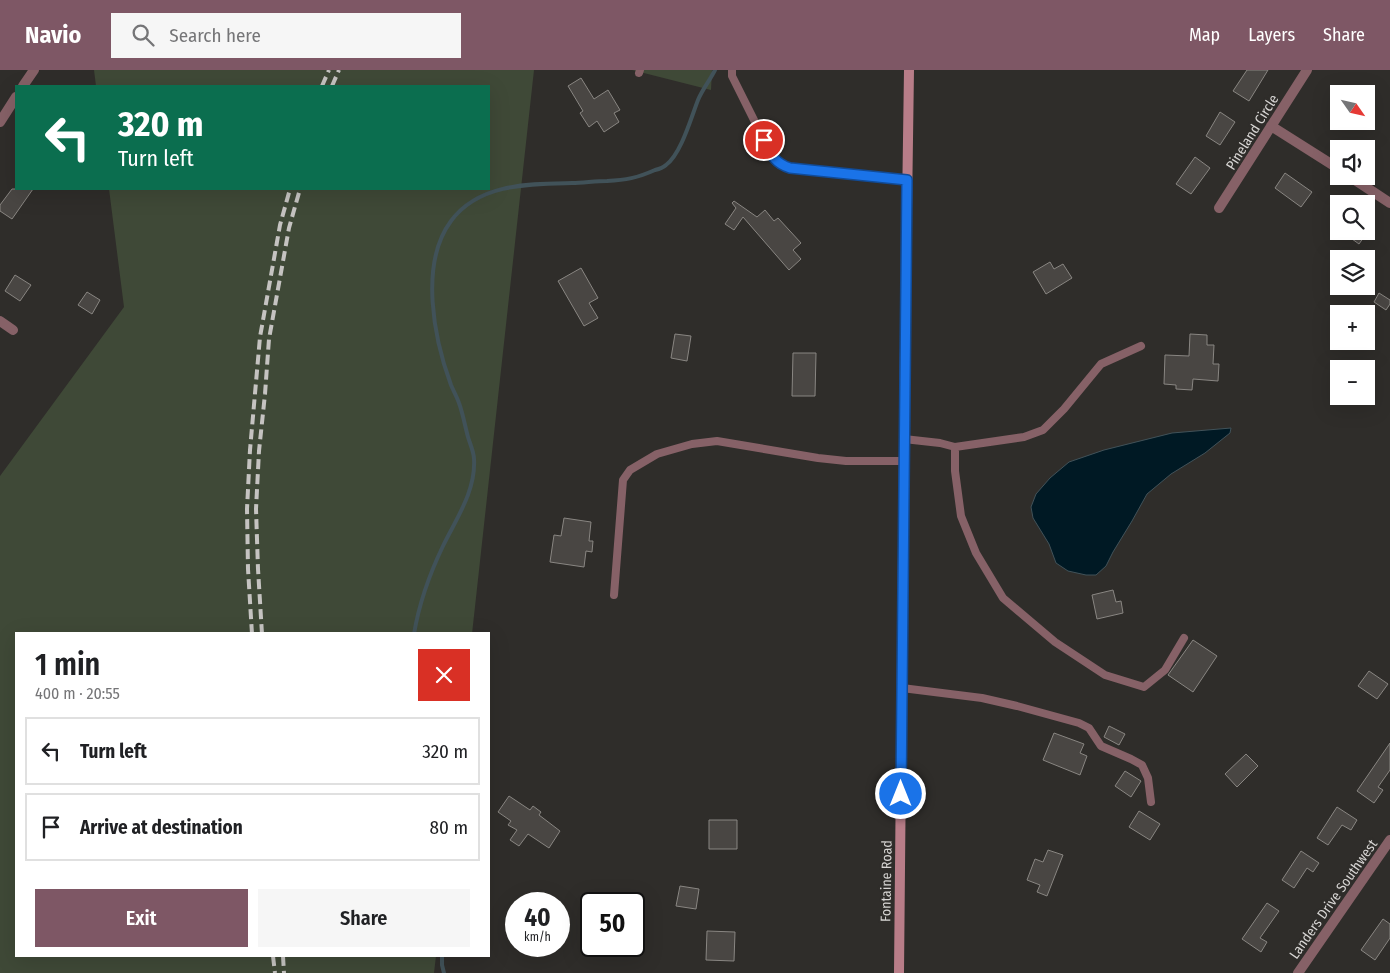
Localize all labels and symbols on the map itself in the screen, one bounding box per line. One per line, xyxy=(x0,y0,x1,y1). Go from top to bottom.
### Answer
north arrow xyxy=(1330,85,1375,130)
street label: Pineland Circle xyxy=(1223,91,1282,173)
pin xyxy=(743,119,785,161)
position arrow xyxy=(874,767,926,819)
street label: Landers Drive Southwest xyxy=(1286,836,1381,962)
street label: Fontaine Road xyxy=(877,840,896,922)
speed limit sign: 50 xyxy=(580,892,645,957)

